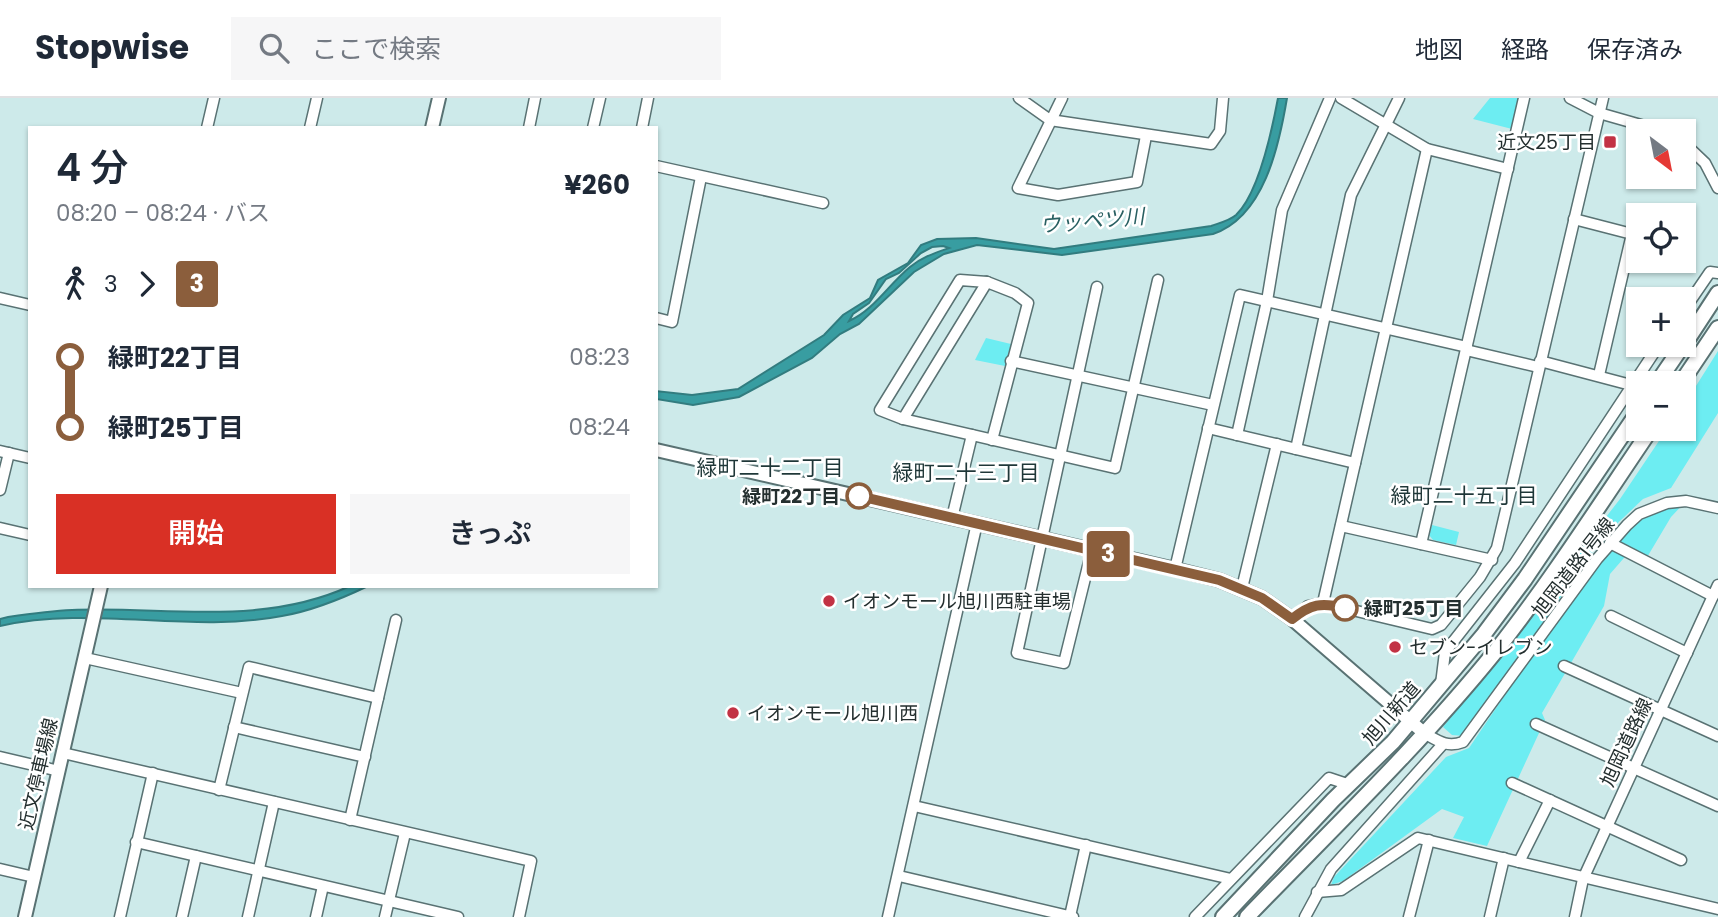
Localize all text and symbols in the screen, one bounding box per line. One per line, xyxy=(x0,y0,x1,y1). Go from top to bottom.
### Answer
search box xyxy=(231,17,721,80)
text: Stopwise xyxy=(35,24,189,71)
icon: search xyxy=(255,29,293,67)
text: ここで検索 xyxy=(311,31,441,67)
text: 地図 xyxy=(1415,33,1463,66)
text: 経路 xyxy=(1501,33,1549,66)
text: 保存済み xyxy=(1587,33,1683,66)
north arrow xyxy=(1626,119,1696,189)
map controls xyxy=(1626,119,1696,441)
place label: 近文25丁目 xyxy=(1497,129,1596,156)
marker: 近文25丁目 xyxy=(1602,134,1618,150)
text: 4 分 xyxy=(56,141,128,194)
text: ¥260 xyxy=(564,167,630,203)
text: 08:20 – 08:24 · バス xyxy=(56,197,270,229)
water label: ウッペツ川 xyxy=(1038,201,1148,240)
button: locate xyxy=(1626,203,1696,273)
icon: walk xyxy=(56,265,94,303)
icon: forward xyxy=(128,265,166,303)
text: 3 xyxy=(190,267,204,300)
text: 3 xyxy=(104,268,118,300)
button: + xyxy=(1626,287,1696,357)
text: 緑町22丁目 xyxy=(108,340,242,376)
text: 08:23 xyxy=(569,341,630,373)
button: − xyxy=(1626,371,1696,441)
text: 緑町25丁目 xyxy=(108,410,244,446)
text: 08:24 xyxy=(568,411,630,443)
district label: 緑町二十二丁目 xyxy=(697,453,844,482)
district label: 緑町二十三丁目 xyxy=(893,458,1040,487)
district label: 緑町二十五丁目 xyxy=(1391,481,1538,510)
place label: 緑町22丁目 xyxy=(742,483,840,510)
marker: 緑町22丁目 xyxy=(846,483,872,509)
button: 開始 xyxy=(56,494,336,574)
button: きっぷ xyxy=(350,494,630,574)
street label: 旭岡道路1号線 xyxy=(1526,512,1621,623)
line badge: 3 xyxy=(1085,531,1131,577)
text: 3 xyxy=(1101,537,1115,570)
place label: イオンモール旭川西駐車場 xyxy=(843,588,1071,615)
marker: イオンモール旭川西駐車場 xyxy=(821,593,837,609)
marker: 緑町25丁目 xyxy=(1332,595,1358,621)
place label: 緑町25丁目 xyxy=(1364,595,1463,622)
place label: セブン-イレブン xyxy=(1409,634,1552,661)
marker: セブン-イレブン xyxy=(1387,639,1403,655)
street label: 旭川新道 xyxy=(1356,676,1427,751)
street label: 旭岡道路線 xyxy=(1594,693,1659,791)
place label: イオンモール旭川西 xyxy=(747,700,918,727)
marker: イオンモール旭川西 xyxy=(725,705,741,721)
street label: 近文停車場線 xyxy=(13,716,64,833)

